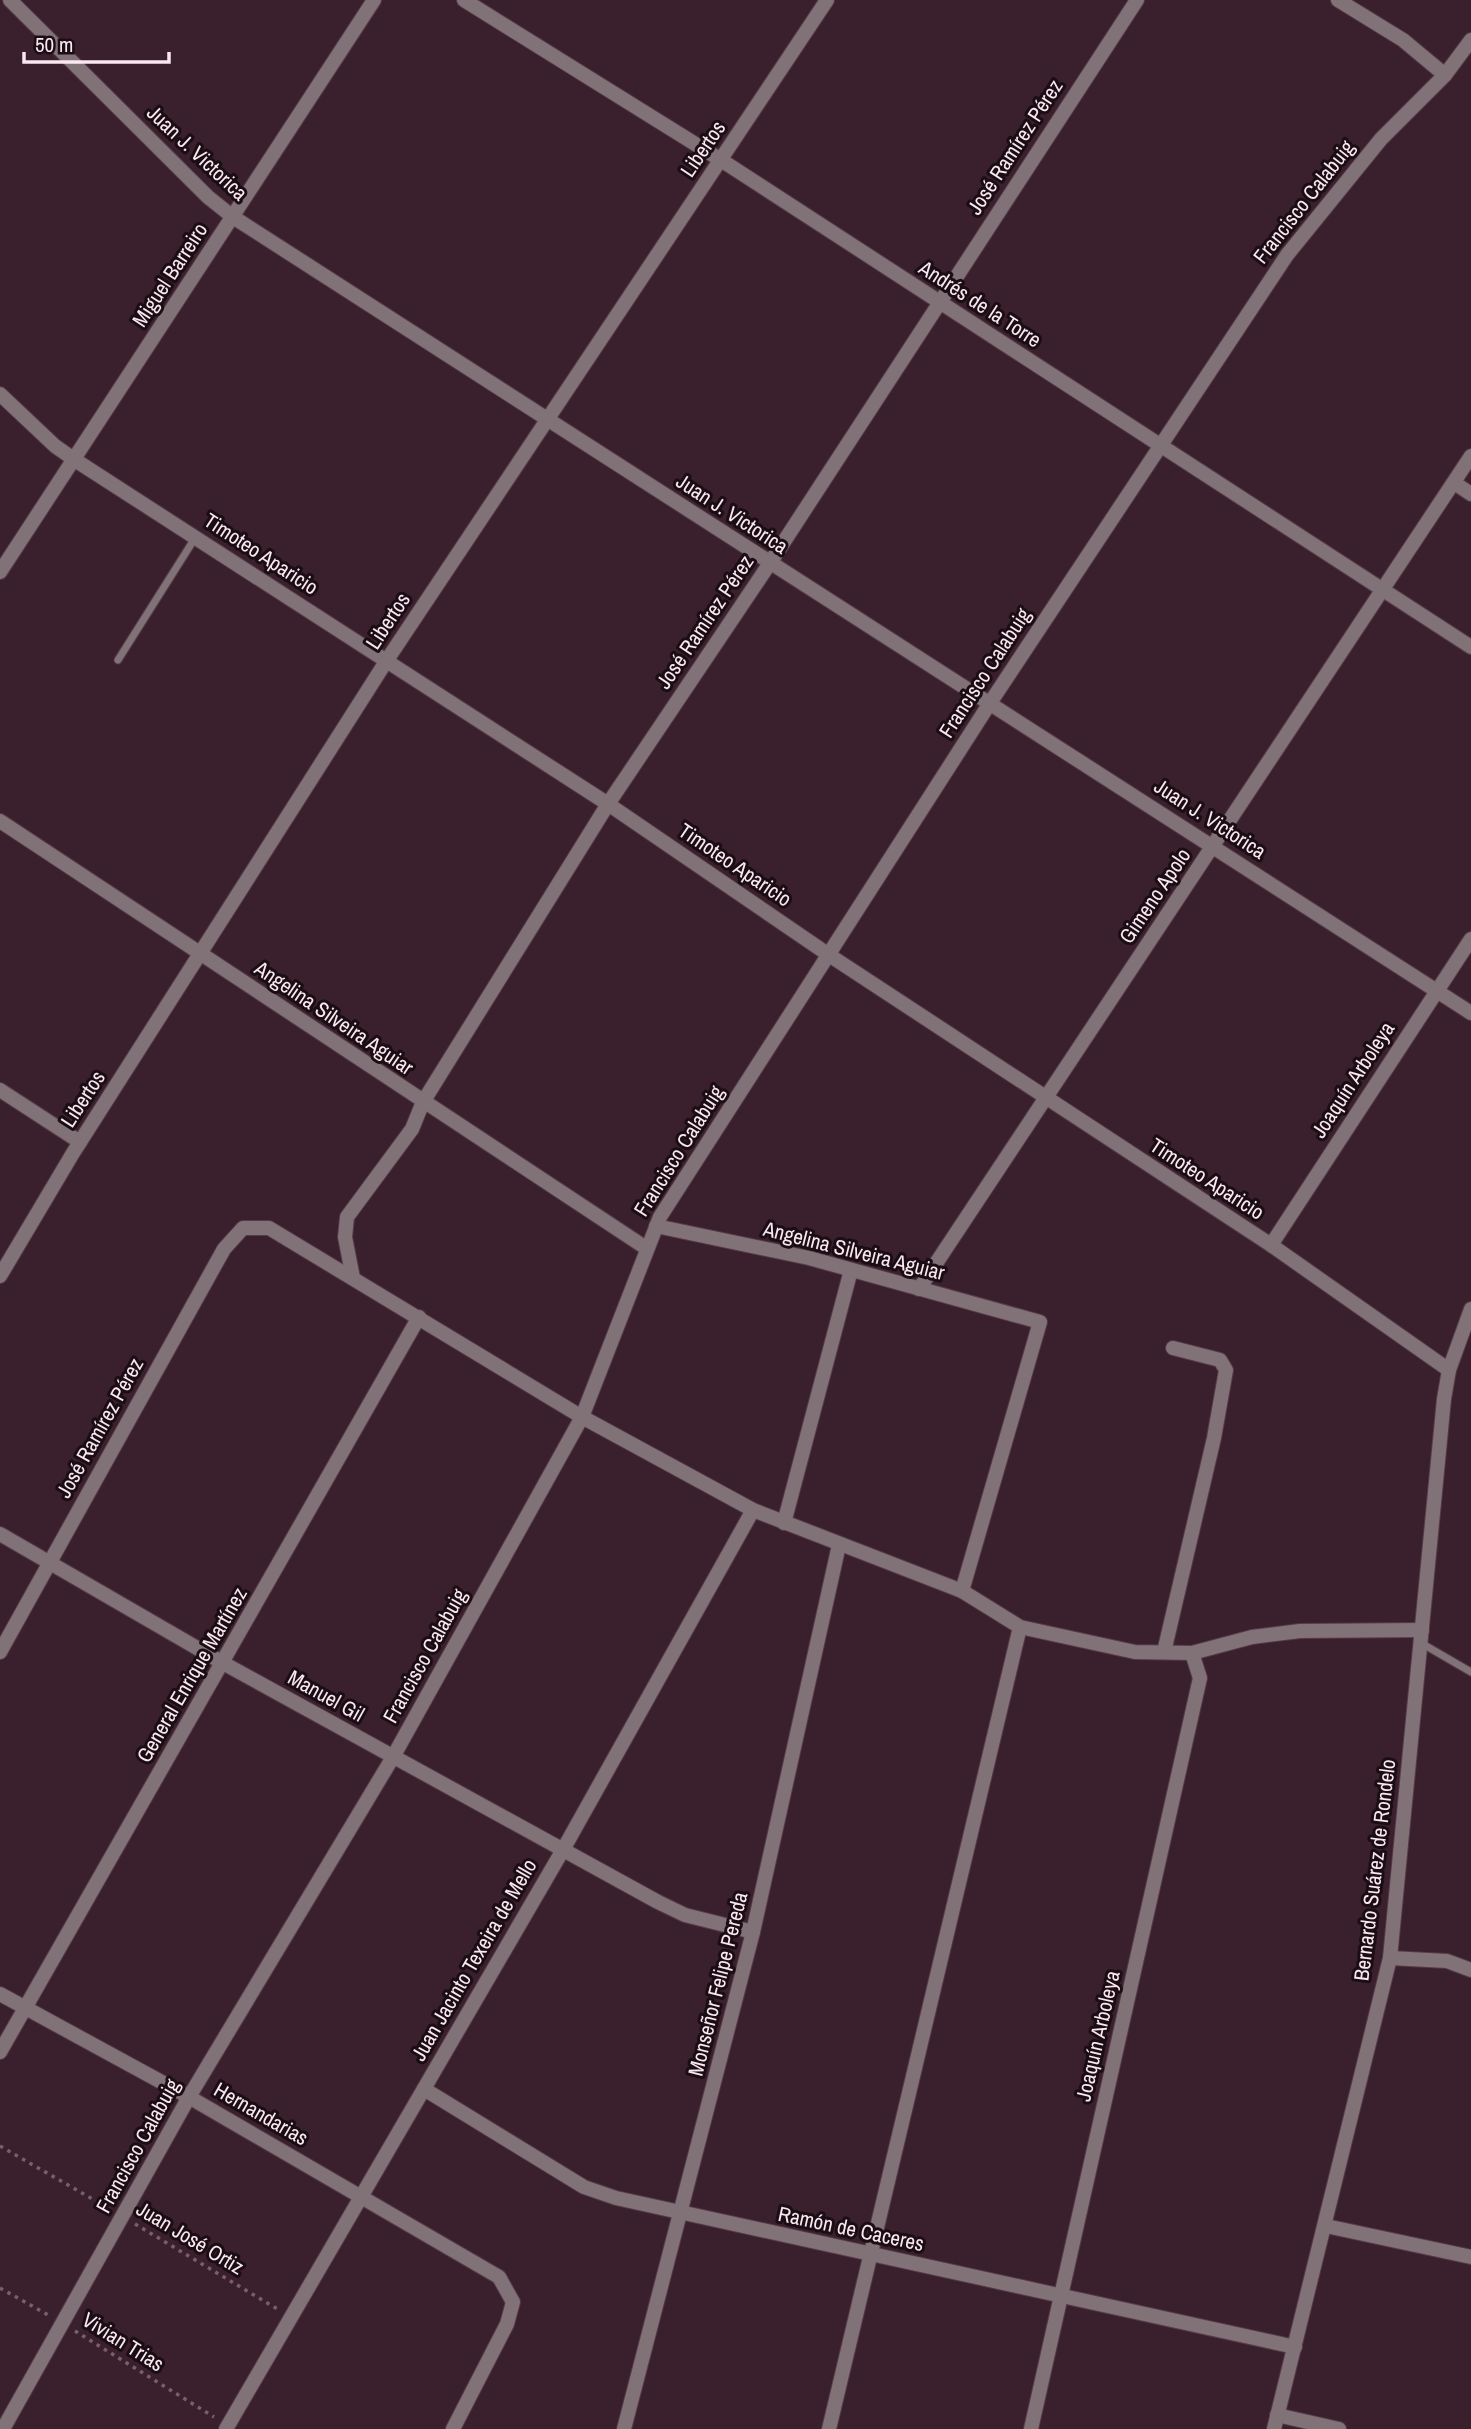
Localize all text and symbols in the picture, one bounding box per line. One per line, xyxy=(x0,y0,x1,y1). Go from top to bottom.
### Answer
scale bar xyxy=(24,21,170,65)
text: 50 m xyxy=(35,30,73,59)
street label: José Ramírez Pérez xyxy=(960,73,1069,220)
street label: Juan J. Victorica xyxy=(141,98,254,207)
street label: Libertos xyxy=(673,115,732,183)
street label: Francisco Calabuig xyxy=(1246,134,1361,269)
street label: Miguel Barreiro xyxy=(125,217,214,332)
street label: Andrés de la Torre xyxy=(913,253,1047,354)
street label: Juan J. Victorica xyxy=(671,467,794,561)
street label: Timoteo Aparicio xyxy=(199,506,324,601)
street label: José Ramírez Pérez xyxy=(649,549,760,694)
street label: Libertos xyxy=(358,587,417,655)
street label: Francisco Calabuig xyxy=(932,602,1038,743)
street label: Juan J. Victorica xyxy=(1149,772,1272,866)
street label: Timoteo Aparicio xyxy=(673,816,798,913)
street label: Gimeno Apolo xyxy=(1112,842,1197,949)
street label: Angelina Silveira Aguiar xyxy=(248,953,420,1082)
street label: Joaquín Arboleya xyxy=(1304,1016,1401,1143)
street label: Libertos xyxy=(53,1065,112,1133)
street label: Francisco Calabuig xyxy=(627,1079,731,1222)
street label: Timoteo Aparicio xyxy=(1145,1131,1270,1226)
street label: Angelina Silveira Aguiar xyxy=(760,1214,948,1287)
street label: José Ramírez Pérez xyxy=(49,1352,150,1503)
street label: General Enrique Martínez xyxy=(129,1581,254,1768)
street label: Francisco Calabuig xyxy=(376,1583,474,1728)
street label: Manuel Gil xyxy=(283,1663,370,1728)
street label: Bernardo Suárez de Rondelo xyxy=(1347,1757,1402,1982)
street label: Juan Jacinto Texeira de Mello xyxy=(404,1854,543,2066)
street label: Monseñor Felipe Pereda xyxy=(681,1888,755,2079)
street label: Joaquín Arboleya xyxy=(1068,1967,1127,2104)
street label: Francisco Calabuig xyxy=(89,2073,187,2218)
street label: Hernandarias xyxy=(209,2075,314,2152)
street label: Juan José Ortiz xyxy=(131,2194,250,2281)
street label: Ramón de Caceres xyxy=(776,2199,927,2258)
street label: Vivian Trias xyxy=(77,2305,170,2378)

